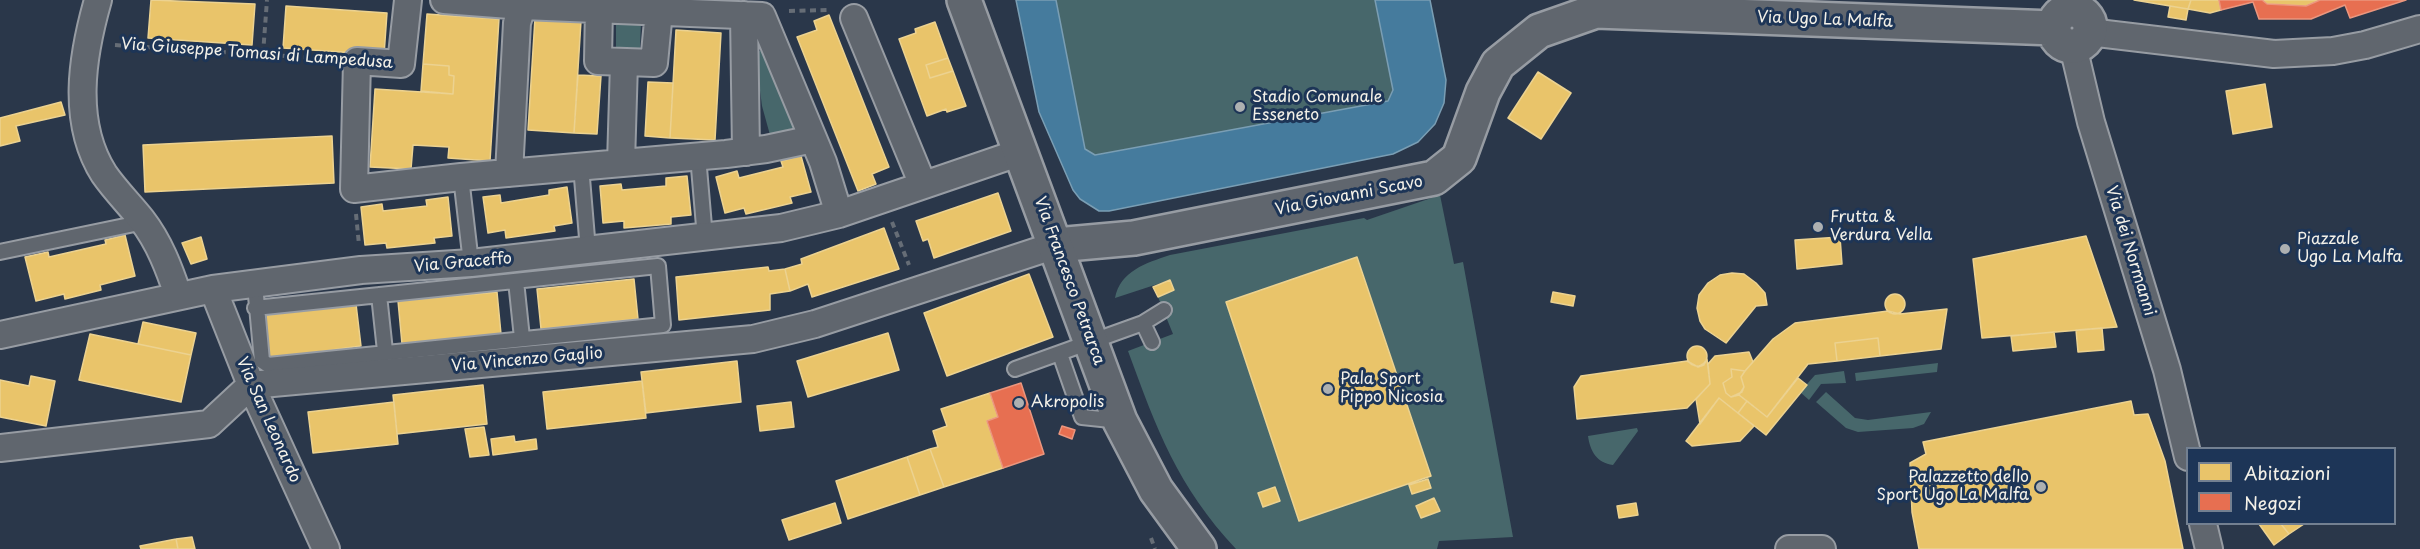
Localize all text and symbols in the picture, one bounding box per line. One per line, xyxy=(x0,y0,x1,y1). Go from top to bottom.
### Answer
street label: Via Ugo La Malfa xyxy=(1757,8,1893,32)
street label: Via Giuseppe Tomasi di Lampedusa xyxy=(120,35,394,73)
place label: Stadio Comunale Esseneto xyxy=(1252,88,1383,126)
marker: Stadio Comunale Esseneto xyxy=(1233,100,1247,114)
street label: Via Giovanni Scavo xyxy=(1274,172,1424,220)
street label: Via dei Normanni xyxy=(2101,184,2159,318)
street label: Via Francesco Petrarca xyxy=(1030,194,1108,368)
place label: Frutta & Verdura Vella xyxy=(1830,208,1932,246)
marker: Frutta & Verdura Vella xyxy=(1811,220,1825,234)
place label: Piazzale Ugo La Malfa xyxy=(2297,230,2402,268)
marker: Piazzale Ugo La Malfa xyxy=(2278,242,2292,256)
street label: Via Graceffo xyxy=(413,249,513,277)
street label: Via Vincenzo Gaglio xyxy=(451,344,603,376)
street label: Via San Leonardo xyxy=(232,354,304,486)
place label: Pala Sport Pippo Nicosia xyxy=(1340,370,1444,408)
marker: Pala Sport Pippo Nicosia xyxy=(1321,382,1335,396)
place label: Akropolis xyxy=(1031,393,1104,413)
marker: Akropolis xyxy=(1012,396,1026,410)
legend xyxy=(2186,447,2396,525)
text: Abitazioni xyxy=(2244,459,2330,486)
place label: Palazzetto dello Sport Ugo La Malfa xyxy=(1877,468,2029,506)
marker: Palazzetto dello Sport Ugo La Malfa xyxy=(2034,480,2048,494)
text: Negozi xyxy=(2244,489,2302,516)

